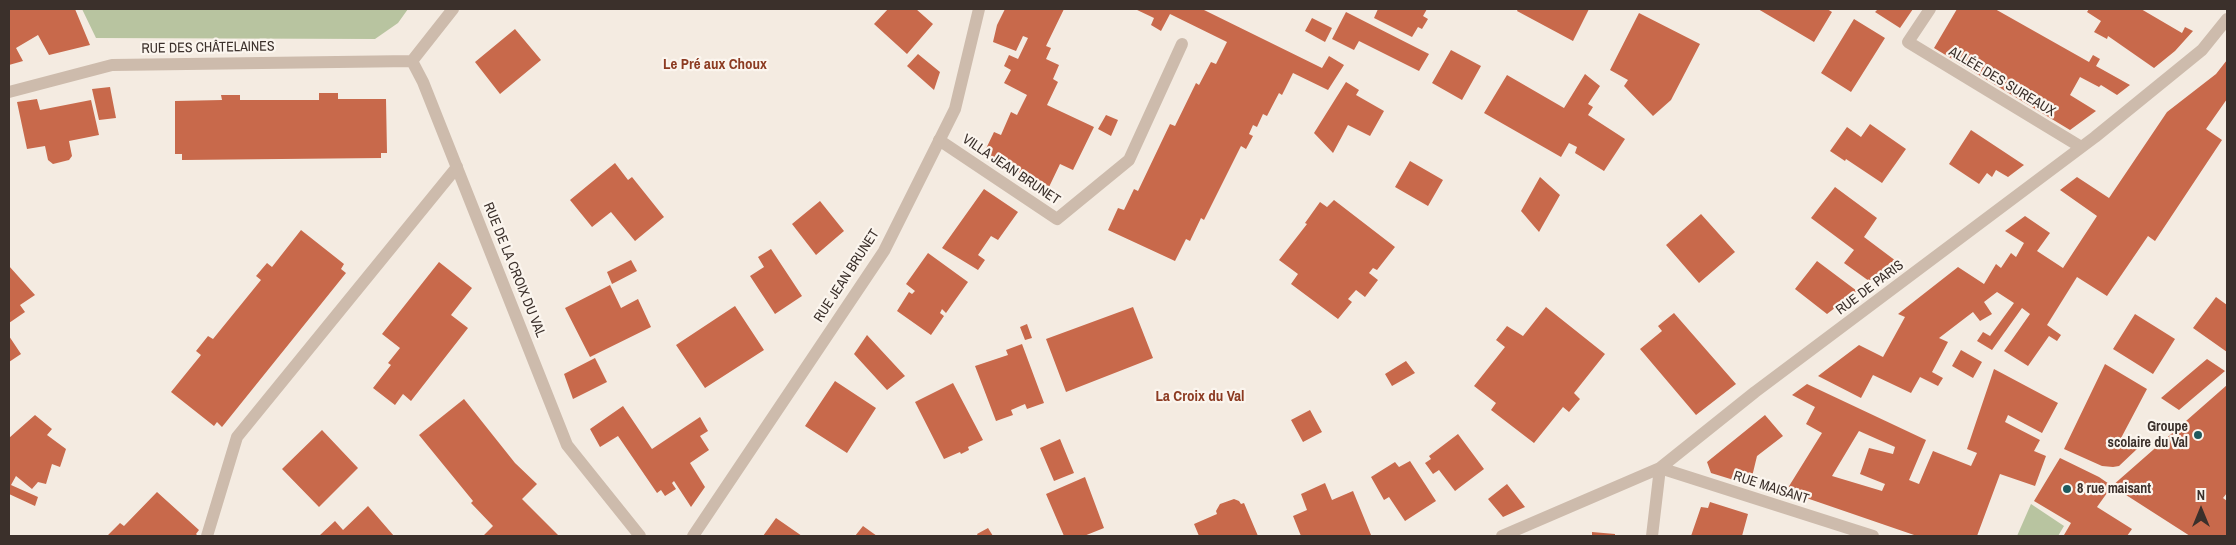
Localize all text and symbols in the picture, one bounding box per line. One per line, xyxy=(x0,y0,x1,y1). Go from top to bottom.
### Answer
street label: RUE DES CHÂTELAINES xyxy=(141,38,275,58)
street label: ALLÉE DES SUREAUX xyxy=(1946,44,2058,120)
district label: Le Pré aux Choux xyxy=(663,56,767,74)
street label: VILLA JEAN BRUNET xyxy=(959,131,1063,209)
street label: RUE DE LA CROIX DU VAL xyxy=(479,200,549,340)
street label: RUE JEAN BRUNET xyxy=(811,226,883,326)
street label: RUE DE PARIS xyxy=(1833,257,1907,319)
district label: La Croix du Val xyxy=(1156,388,1244,406)
place label: Groupe scolaire du Val xyxy=(2108,419,2188,452)
marker: Groupe scolaire du Val xyxy=(2192,429,2204,441)
street label: RUE MAISANT xyxy=(1731,468,1811,508)
place label: 8 rue maisant xyxy=(2077,481,2151,497)
marker: 8 rue maisant xyxy=(2061,483,2073,495)
north arrow xyxy=(2176,485,2226,535)
text: N xyxy=(2197,486,2205,504)

